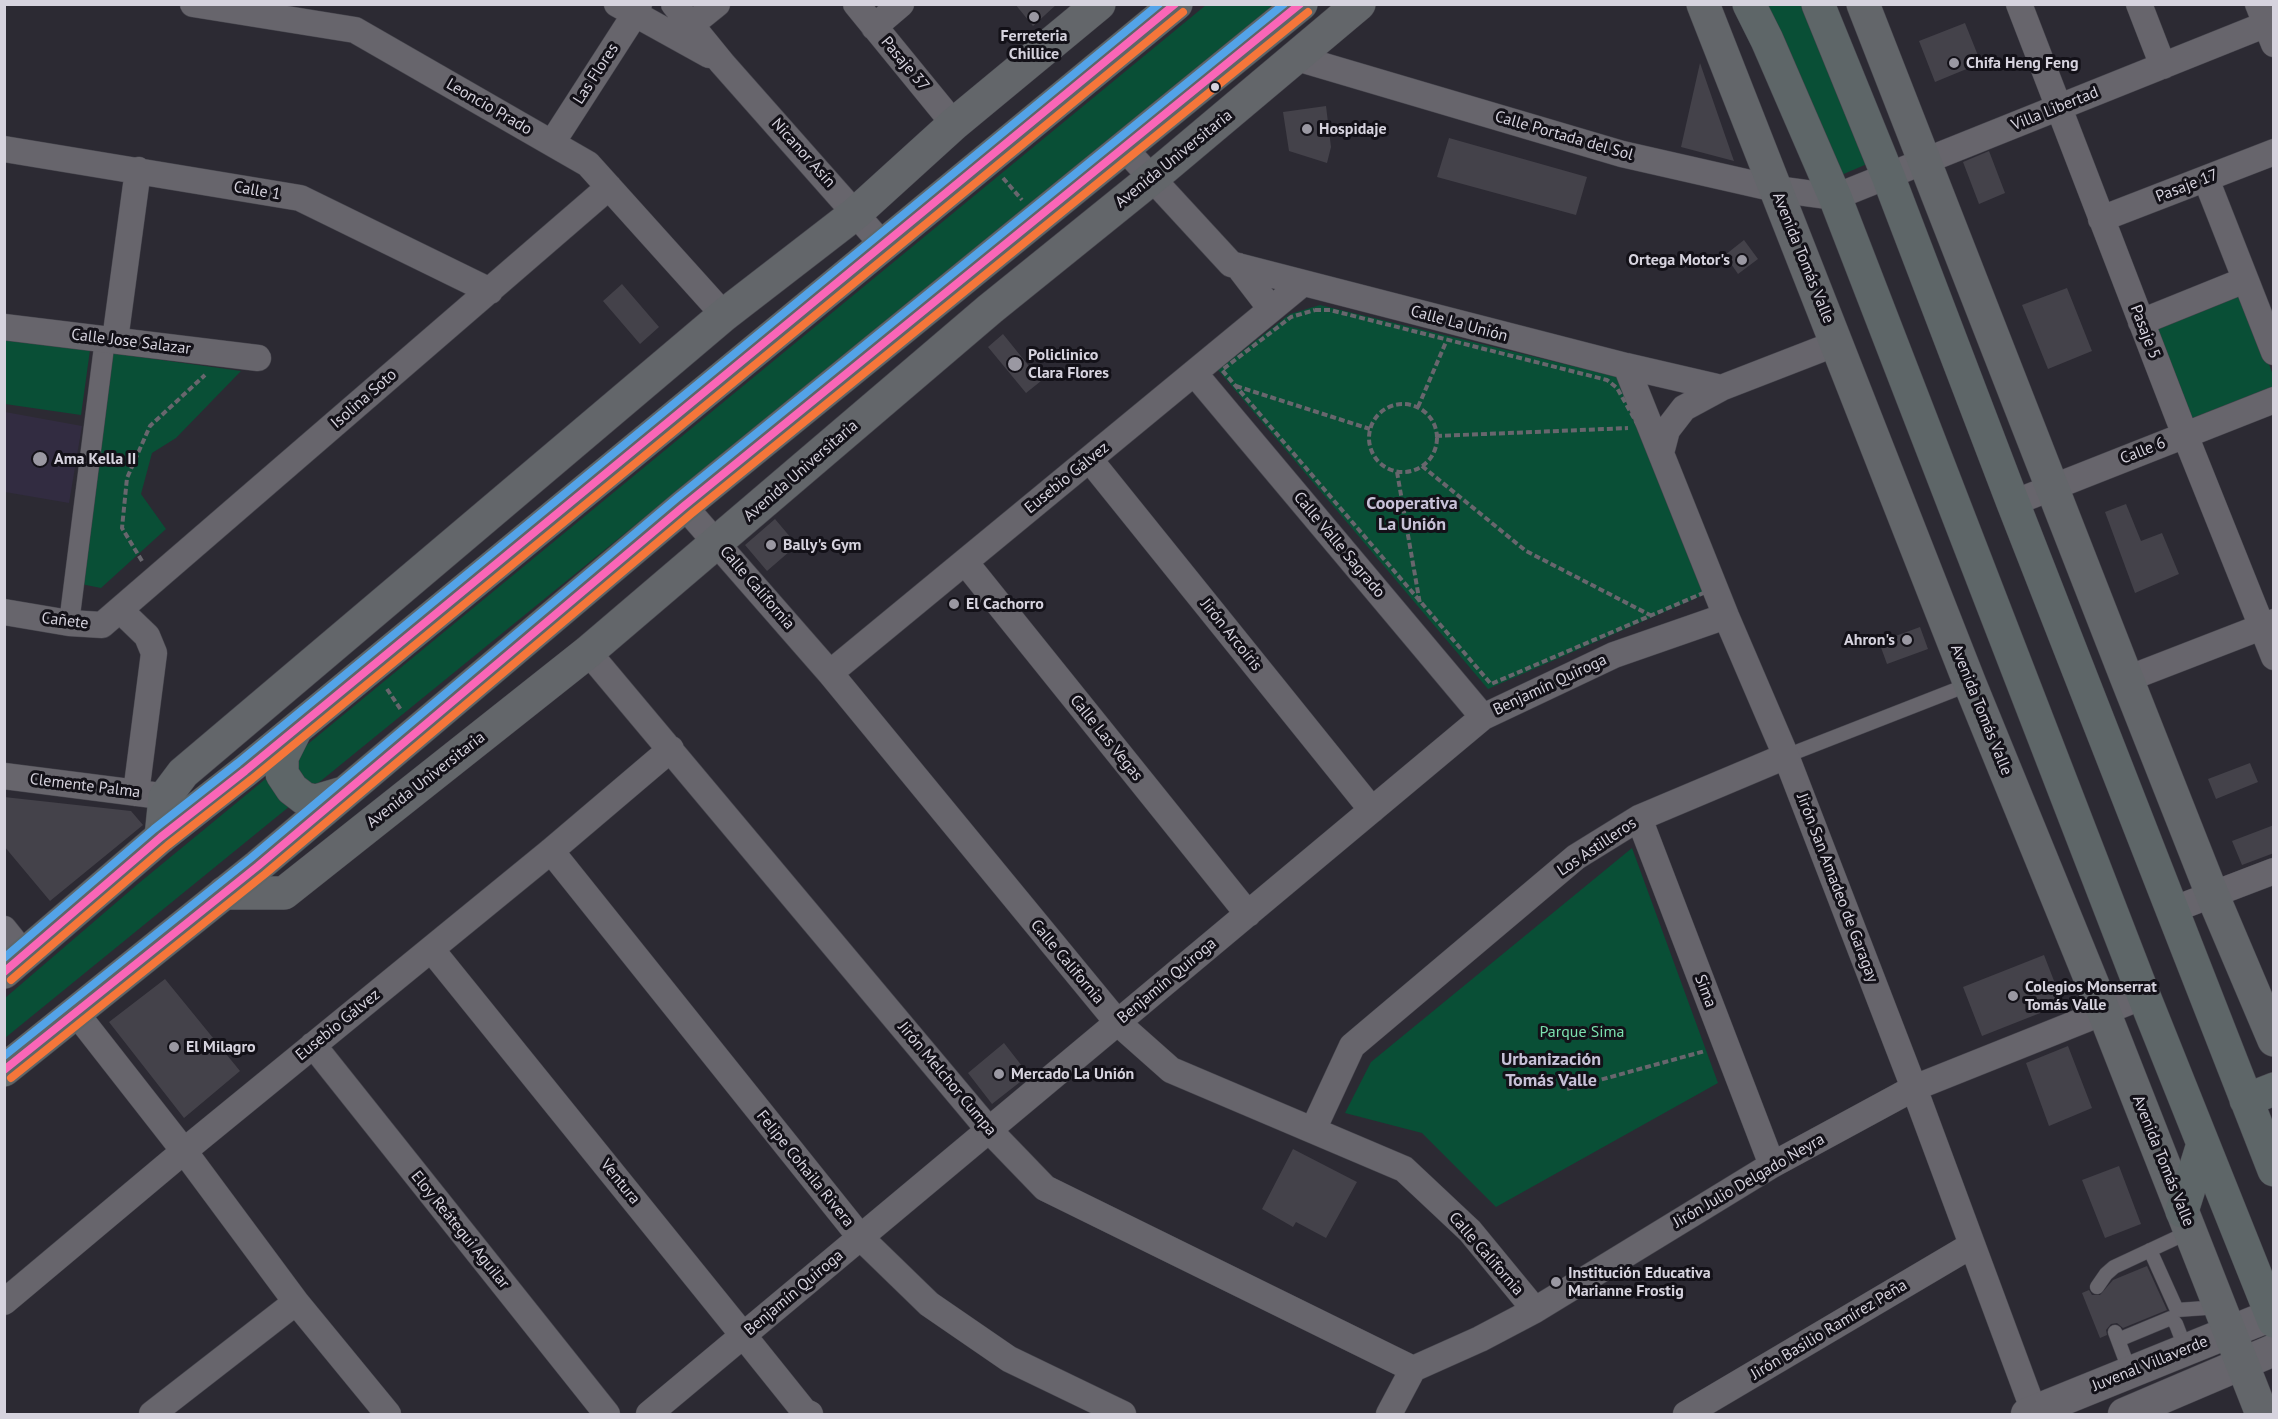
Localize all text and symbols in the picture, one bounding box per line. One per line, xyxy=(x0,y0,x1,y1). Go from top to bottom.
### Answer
marker: Ferreteria Chillice xyxy=(1027,10,1041,24)
place label: Ferreteria Chillice xyxy=(1000,26,1068,64)
street label: Pasaje 37 xyxy=(877,33,933,95)
street label: Las Flores xyxy=(569,40,623,108)
place label: Chifa Heng Feng xyxy=(1966,53,2079,73)
marker: Chifa Heng Feng xyxy=(1947,56,1961,70)
street label: Leoncio Prado xyxy=(443,75,535,139)
unlabelled marker xyxy=(1209,81,1221,93)
street label: Villa Libertad xyxy=(2009,83,2101,135)
street label: Avenida Universitaria xyxy=(1112,106,1236,212)
street label: Calle Portada del Sol xyxy=(1493,107,1635,165)
street label: Nicanor Asín xyxy=(767,114,839,192)
place label: Hospidaje xyxy=(1319,119,1387,139)
marker: Hospidaje xyxy=(1300,122,1314,136)
street label: Pasaje 17 xyxy=(2153,165,2221,207)
street label: Calle 1 xyxy=(232,177,282,205)
street label: Avenida Tomás Valle xyxy=(1768,190,1838,326)
place label: Ortega Motor's xyxy=(1628,250,1730,270)
marker: Ortega Motor's xyxy=(1735,253,1749,267)
street label: Calle La Unión xyxy=(1408,302,1510,346)
street label: Pasaje 5 xyxy=(2126,302,2164,362)
street label: Calle Jose Salazar xyxy=(70,325,192,359)
place label: Policlinico Clara Flores xyxy=(1028,345,1109,383)
marker: Policlinico Clara Flores xyxy=(1006,355,1024,373)
street label: Isolina Soto xyxy=(327,365,401,433)
street label: Avenida Universitaria xyxy=(740,416,862,526)
street label: Calle 6 xyxy=(2117,433,2169,469)
street label: Eusebio Gálvez xyxy=(1021,438,1113,518)
place label: Ama Kella II xyxy=(54,449,136,469)
marker: Ama Kella II xyxy=(31,450,49,468)
street label: Calle Valle Sagrado xyxy=(1289,488,1389,602)
district label: Cooperativa La Unión xyxy=(1366,493,1458,536)
place label: Bally's Gym xyxy=(783,535,861,555)
marker: Bally's Gym xyxy=(764,538,778,552)
street label: Calle California xyxy=(716,542,798,634)
place label: El Cachorro xyxy=(966,594,1044,614)
street label: Jirón Arcoíris xyxy=(1196,595,1266,675)
marker: El Cachorro xyxy=(947,597,961,611)
street label: Cañete xyxy=(40,609,90,633)
place label: Ahron's xyxy=(1844,630,1895,650)
marker: Ahron's xyxy=(1900,633,1914,647)
street label: Avenida Tomás Valle xyxy=(1946,642,2016,778)
street label: Benjamín Quiroga xyxy=(1490,650,1610,720)
street label: Calle Las Vegas xyxy=(1066,691,1146,785)
street label: Avenida Universitaria xyxy=(363,728,489,832)
street label: Clemente Palma xyxy=(29,770,141,802)
street label: Jirón San Amadeo de Garagay xyxy=(1792,791,1882,985)
street label: Los Astilleros xyxy=(1554,814,1640,880)
street label: Calle California xyxy=(1026,916,1108,1008)
street label: Benjamín Quiroga xyxy=(1114,934,1220,1028)
street label: Sima xyxy=(1690,972,1720,1010)
place label: Colegios Monserrat Tomás Valle xyxy=(2025,977,2157,1015)
street label: Eusebio Gálvez xyxy=(292,985,384,1065)
marker: Colegios Monserrat Tomás Valle xyxy=(2006,989,2020,1003)
street label: Jirón Melchor Cumpa xyxy=(894,1018,1000,1140)
park label: Parque Sima xyxy=(1539,1022,1625,1042)
place label: El Milagro xyxy=(186,1037,256,1057)
marker: El Milagro xyxy=(167,1040,181,1054)
district label: Urbanización Tomás Valle xyxy=(1501,1049,1601,1092)
place label: Mercado La Unión xyxy=(1011,1064,1134,1084)
marker: Mercado La Unión xyxy=(992,1067,1006,1081)
street label: Avenida Tomás Valle xyxy=(2128,1093,2198,1229)
street label: Felipe Cohaila Rivera xyxy=(752,1107,858,1231)
street label: Jirón Julio Delgado Neyra xyxy=(1670,1130,1828,1232)
street label: Ventura xyxy=(596,1156,644,1208)
street label: Eloy Reátegui Aguilar xyxy=(407,1167,513,1293)
street label: Calle California xyxy=(1445,1208,1527,1300)
street label: Benjamín Quiroga xyxy=(741,1246,847,1340)
place label: Institución Educativa Marianne Frostig xyxy=(1568,1263,1711,1301)
marker: Institución Educativa Marianne Frostig xyxy=(1549,1275,1563,1289)
street label: Jirón Basilio Ramírez Peña xyxy=(1747,1276,1911,1384)
street label: Juvenal Villaverde xyxy=(2089,1332,2211,1396)

